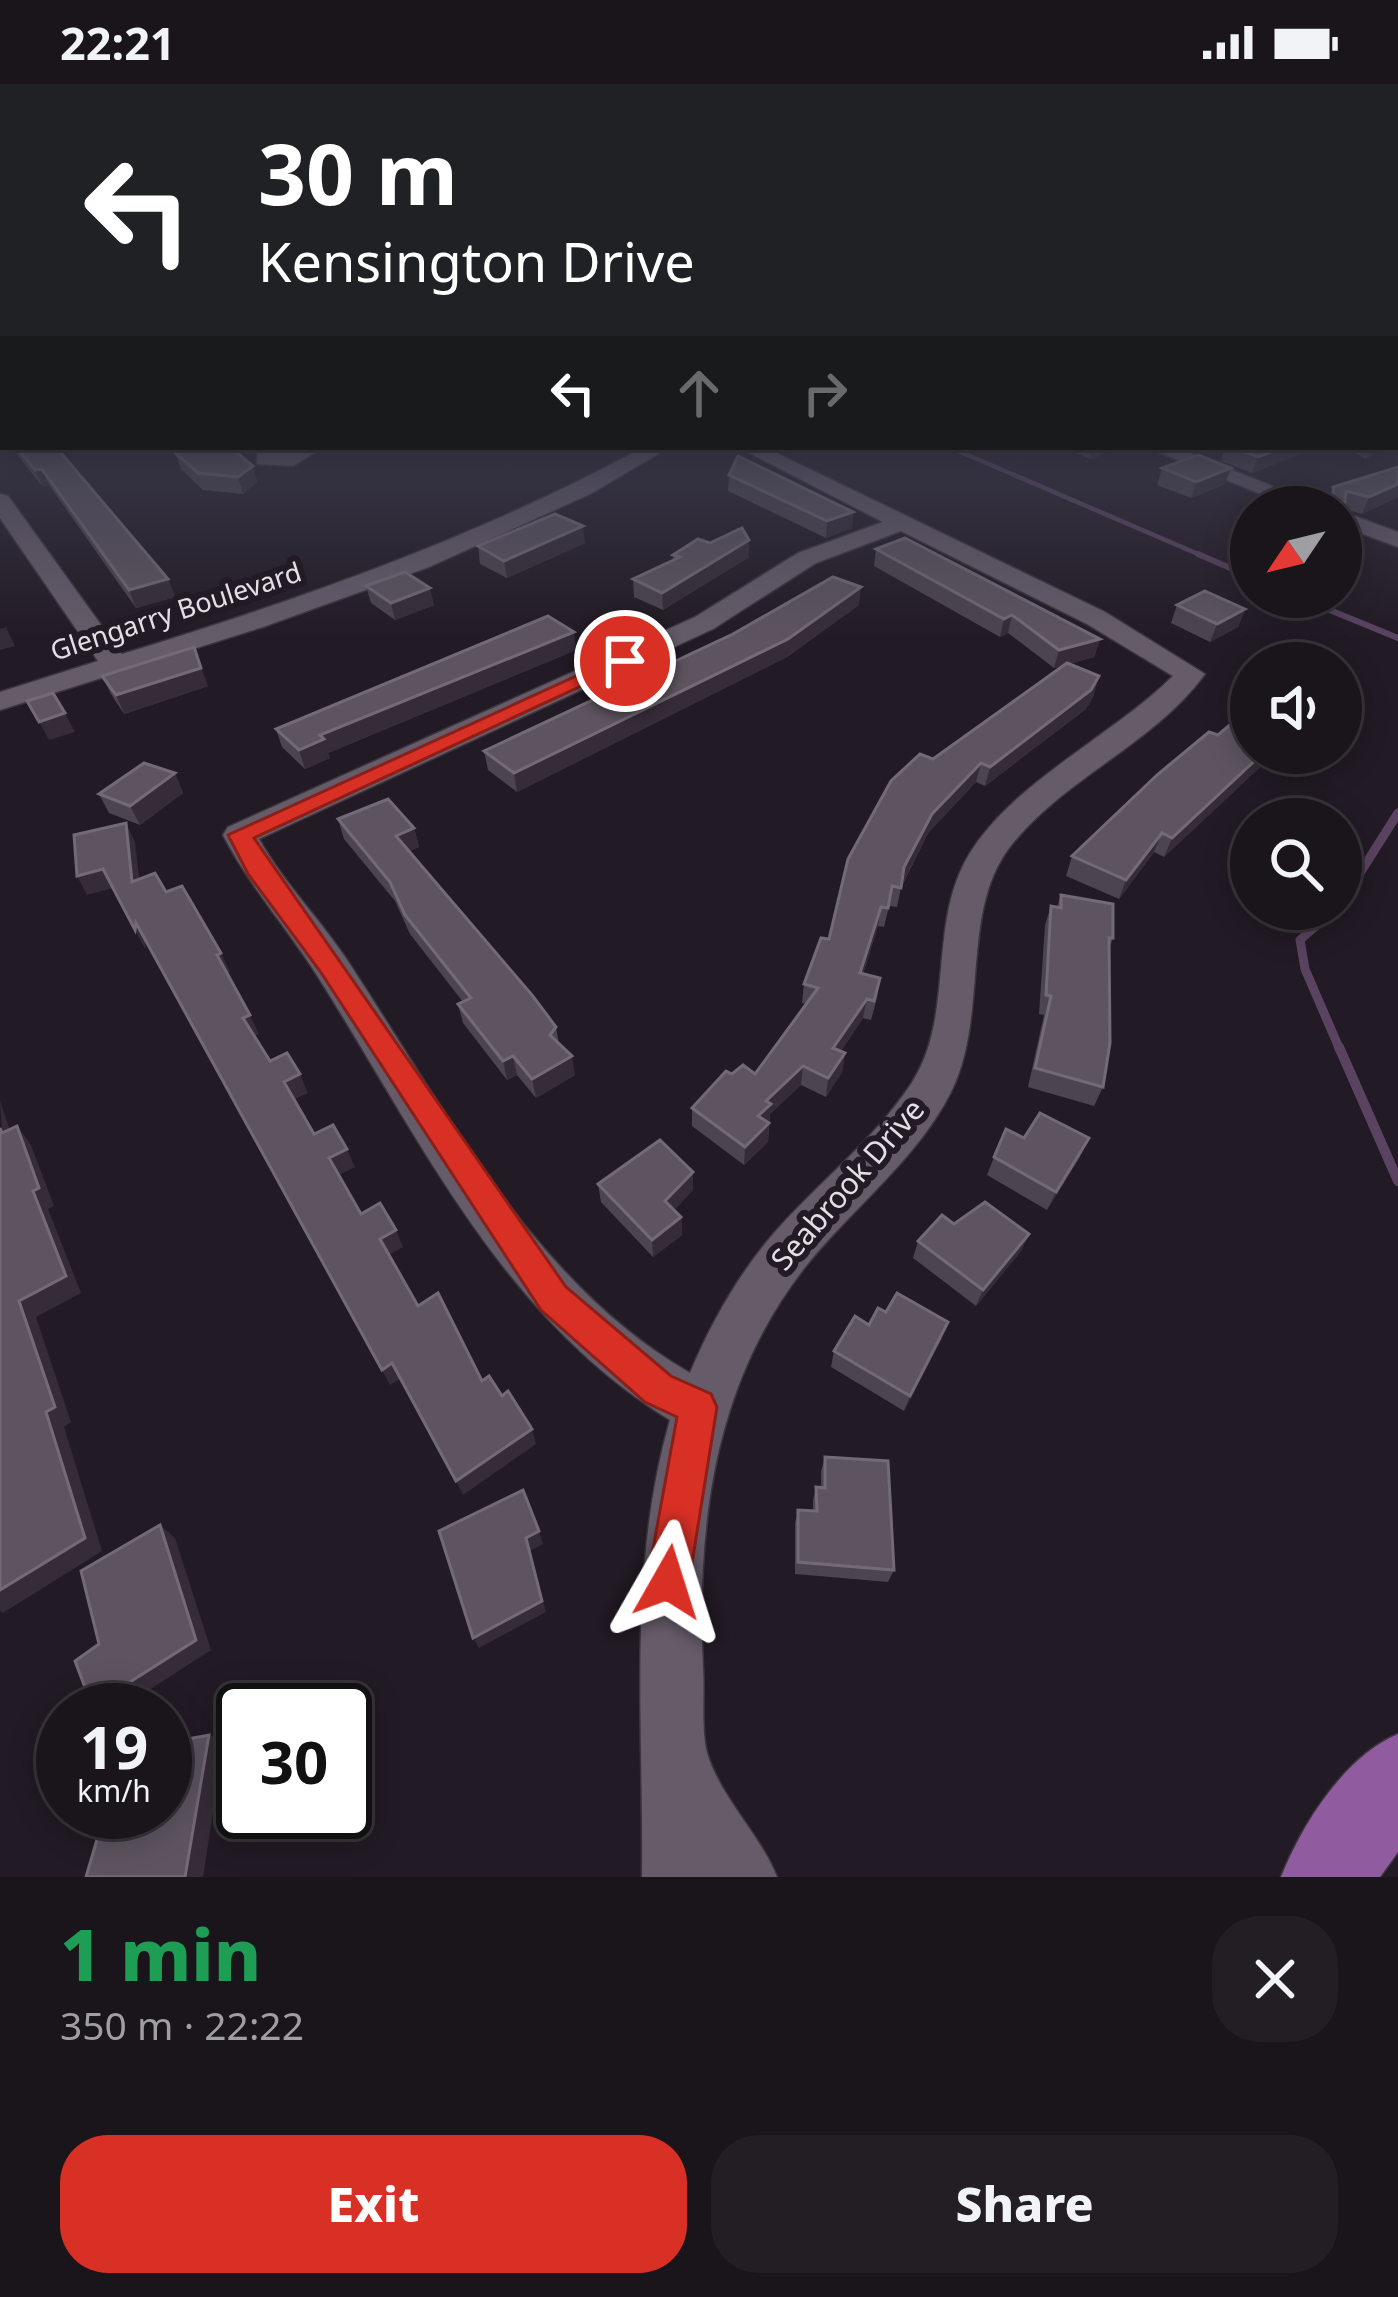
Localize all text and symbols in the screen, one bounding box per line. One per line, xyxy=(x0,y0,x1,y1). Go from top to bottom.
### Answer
text: 22:21 xyxy=(60,12,176,73)
text: 30 m xyxy=(258,115,458,230)
icon: left xyxy=(60,132,216,288)
text: Kensington Drive xyxy=(258,224,695,298)
icon: left xyxy=(540,360,606,426)
icon: ahead xyxy=(666,360,732,426)
icon: right xyxy=(792,360,858,426)
north arrow xyxy=(1230,486,1362,618)
map controls xyxy=(1230,486,1362,930)
street label: Glengarry Boulevard xyxy=(45,553,306,669)
pin xyxy=(574,610,676,712)
icon: arrive xyxy=(592,628,658,694)
button: sound xyxy=(1230,642,1362,774)
button: search xyxy=(1230,798,1362,930)
street label: Seabrook Drive xyxy=(761,1090,933,1279)
position arrow xyxy=(605,1519,731,1645)
speed limit sign: 30 xyxy=(216,1683,372,1839)
text: 19 xyxy=(80,1705,148,1787)
text: km/h xyxy=(77,1770,151,1811)
text: 1 min xyxy=(60,1904,261,2002)
button: close xyxy=(1212,1916,1338,2042)
text: 350 m · 22:22 xyxy=(60,1998,304,2051)
button: Exit xyxy=(60,2135,687,2273)
button: Share xyxy=(711,2135,1338,2273)

